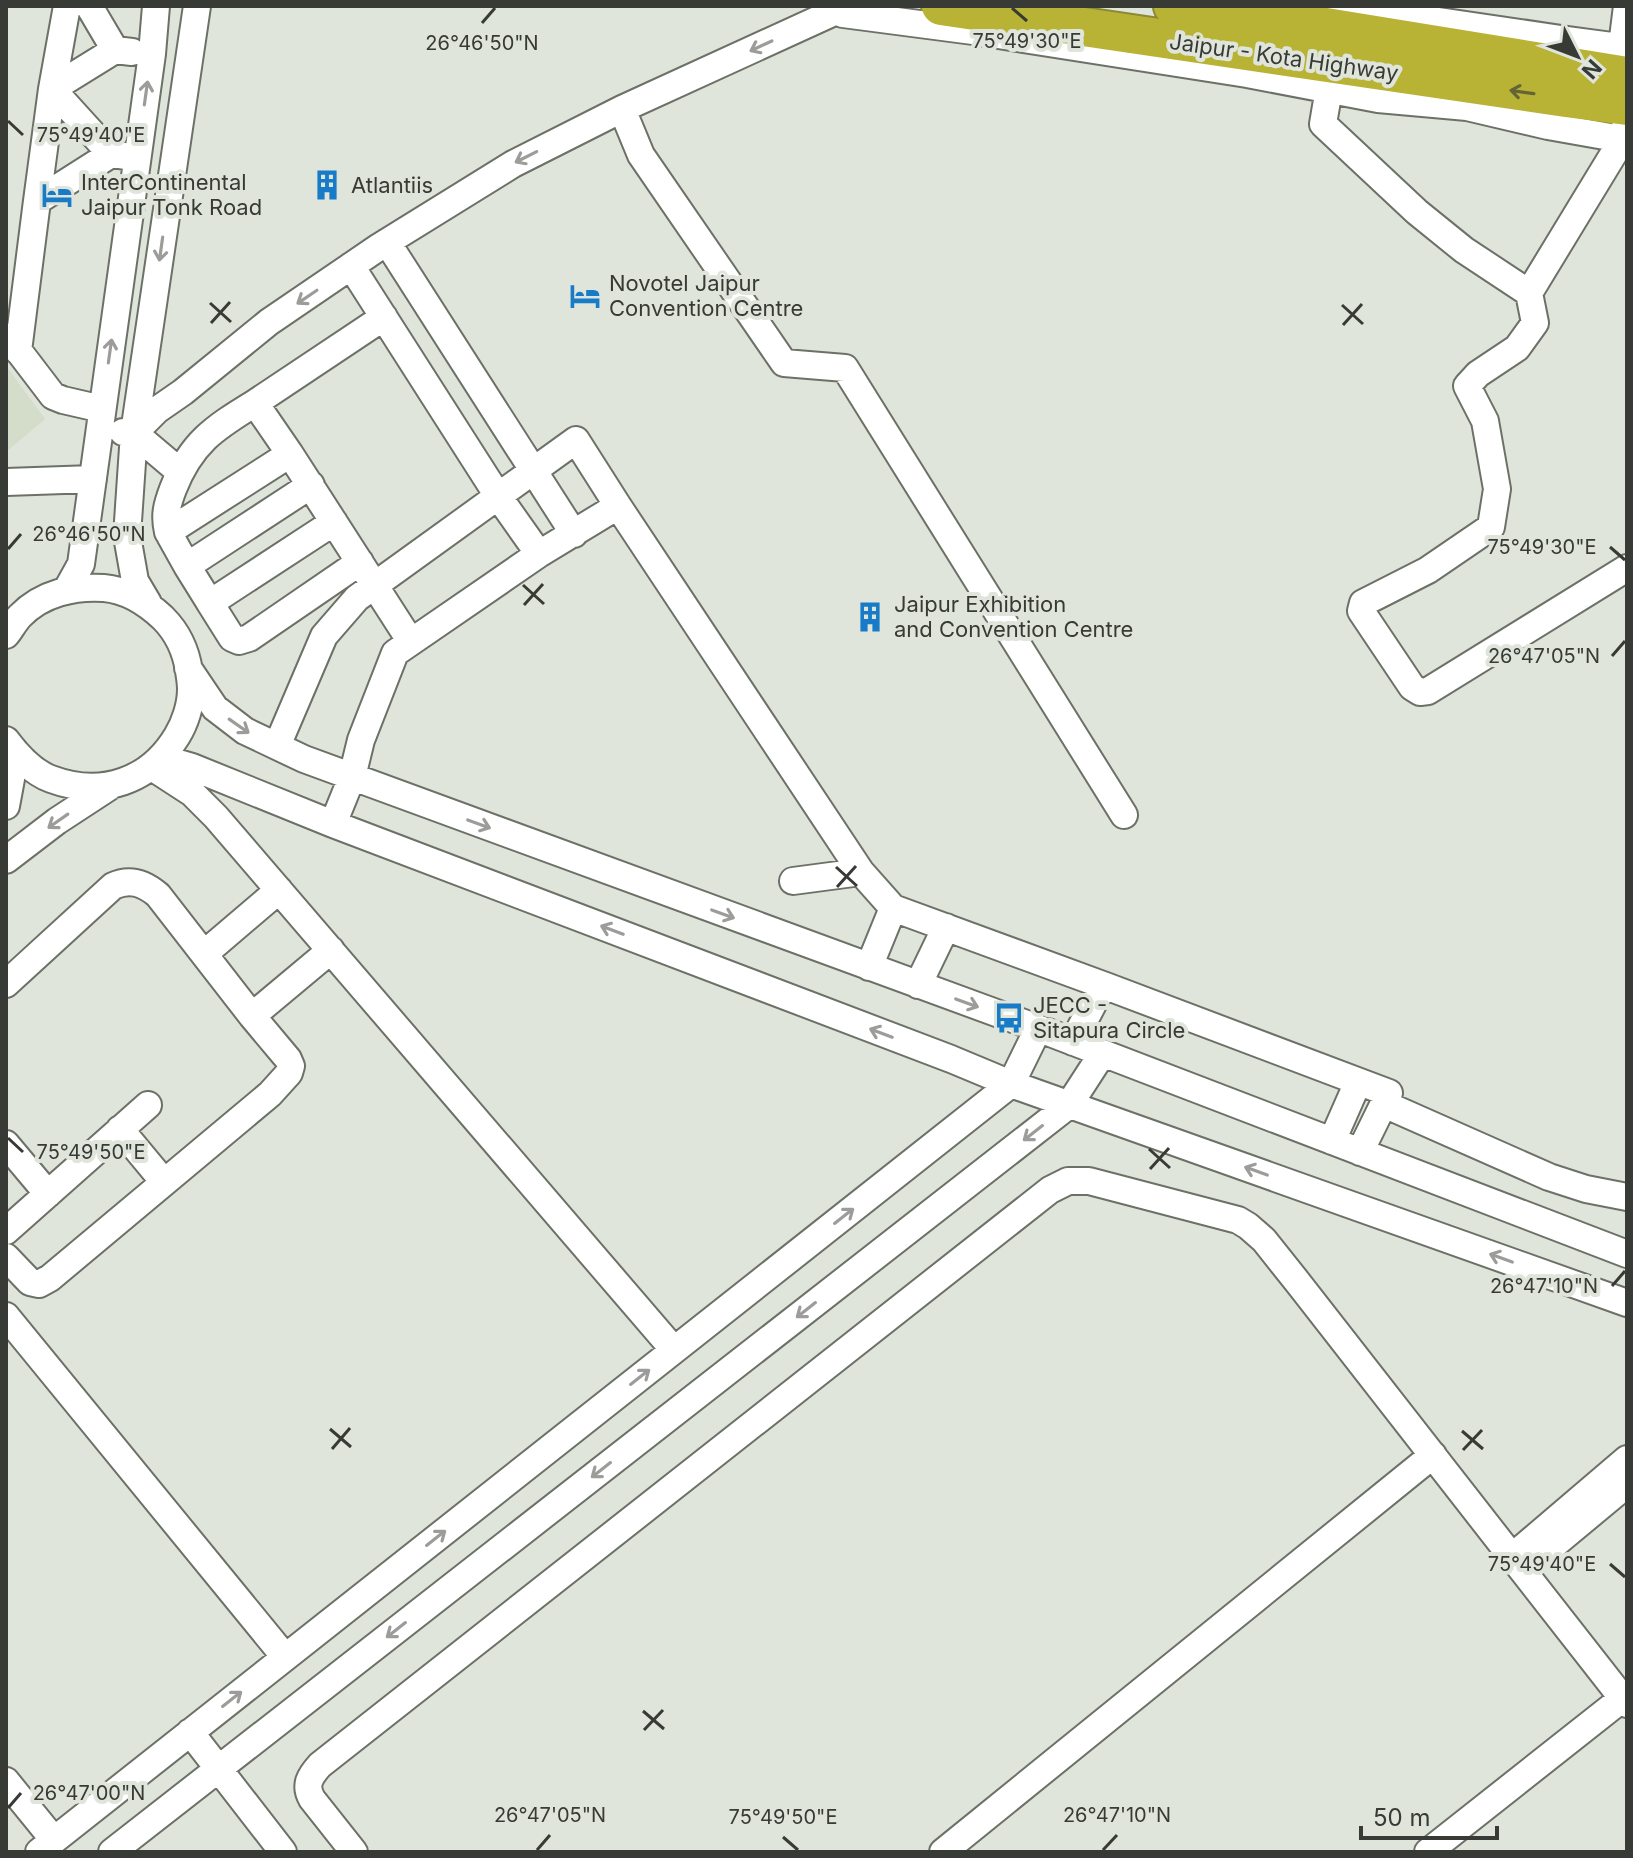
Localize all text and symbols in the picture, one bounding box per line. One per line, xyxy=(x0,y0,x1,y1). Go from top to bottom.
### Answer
north arrow xyxy=(1537,16,1617,96)
street label: Jaipur - Kota Highway xyxy=(1168,28,1400,86)
text: 75°49'30"E xyxy=(972,29,1082,53)
text: 26°46'50"N xyxy=(425,31,539,55)
one-way arrow xyxy=(749,39,773,54)
text: N xyxy=(1577,54,1607,84)
one-way arrow xyxy=(139,81,154,106)
one-way arrow xyxy=(1510,84,1535,99)
text: 75°49'40"E xyxy=(37,123,145,147)
one-way arrow xyxy=(514,150,538,165)
building icon: Atlantiis xyxy=(310,168,344,202)
place label: InterContinental Jaipur Tonk Road xyxy=(81,169,262,220)
place label: Atlantiis xyxy=(351,172,433,198)
hotel icon: InterContinental Jaipur Tonk Road xyxy=(40,178,74,212)
one-way arrow xyxy=(153,236,168,262)
place label: Novotel Jaipur Convention Centre xyxy=(609,270,803,321)
hotel icon: Novotel Jaipur Convention Centre xyxy=(568,279,602,313)
one-way arrow xyxy=(296,288,318,305)
one-way arrow xyxy=(103,339,118,364)
text: 26°46'50"N xyxy=(32,522,146,546)
text: 75°49'30"E xyxy=(1487,535,1597,559)
place label: Jaipur Exhibition and Convention Centre xyxy=(894,591,1133,642)
building icon: Jaipur Exhibition and Convention Centre xyxy=(853,600,887,634)
text: 26°47'05"N xyxy=(1488,644,1600,668)
one-way arrow xyxy=(227,717,249,734)
one-way arrow xyxy=(48,813,70,829)
one-way arrow xyxy=(466,818,490,832)
one-way arrow xyxy=(710,907,735,922)
one-way arrow xyxy=(600,922,625,936)
place label: JECC - Sitapura Circle xyxy=(1033,992,1185,1043)
one-way arrow xyxy=(954,996,979,1011)
bus stop icon: JECC - Sitapura Circle xyxy=(992,1001,1026,1035)
one-way arrow xyxy=(869,1025,894,1039)
one-way arrow xyxy=(1023,1124,1044,1141)
text: 75°49'50"E xyxy=(37,1140,145,1164)
one-way arrow xyxy=(1244,1163,1269,1177)
one-way arrow xyxy=(833,1207,854,1224)
one-way arrow xyxy=(1489,1250,1514,1265)
text: 26°47'10"N xyxy=(1490,1274,1598,1298)
one-way arrow xyxy=(796,1301,817,1319)
one-way arrow xyxy=(629,1368,650,1386)
one-way arrow xyxy=(591,1461,612,1478)
one-way arrow xyxy=(425,1530,446,1547)
text: 75°49'40"E xyxy=(1488,1552,1596,1576)
one-way arrow xyxy=(386,1621,407,1638)
one-way arrow xyxy=(221,1691,242,1708)
text: 26°47'00"N xyxy=(33,1781,145,1805)
scale bar xyxy=(1361,1790,1497,1840)
text: 26°47'05"N xyxy=(494,1803,606,1827)
text: 26°47'10"N xyxy=(1063,1803,1171,1827)
text: 50 m xyxy=(1373,1803,1431,1832)
text: 75°49'50"E xyxy=(729,1805,837,1829)

